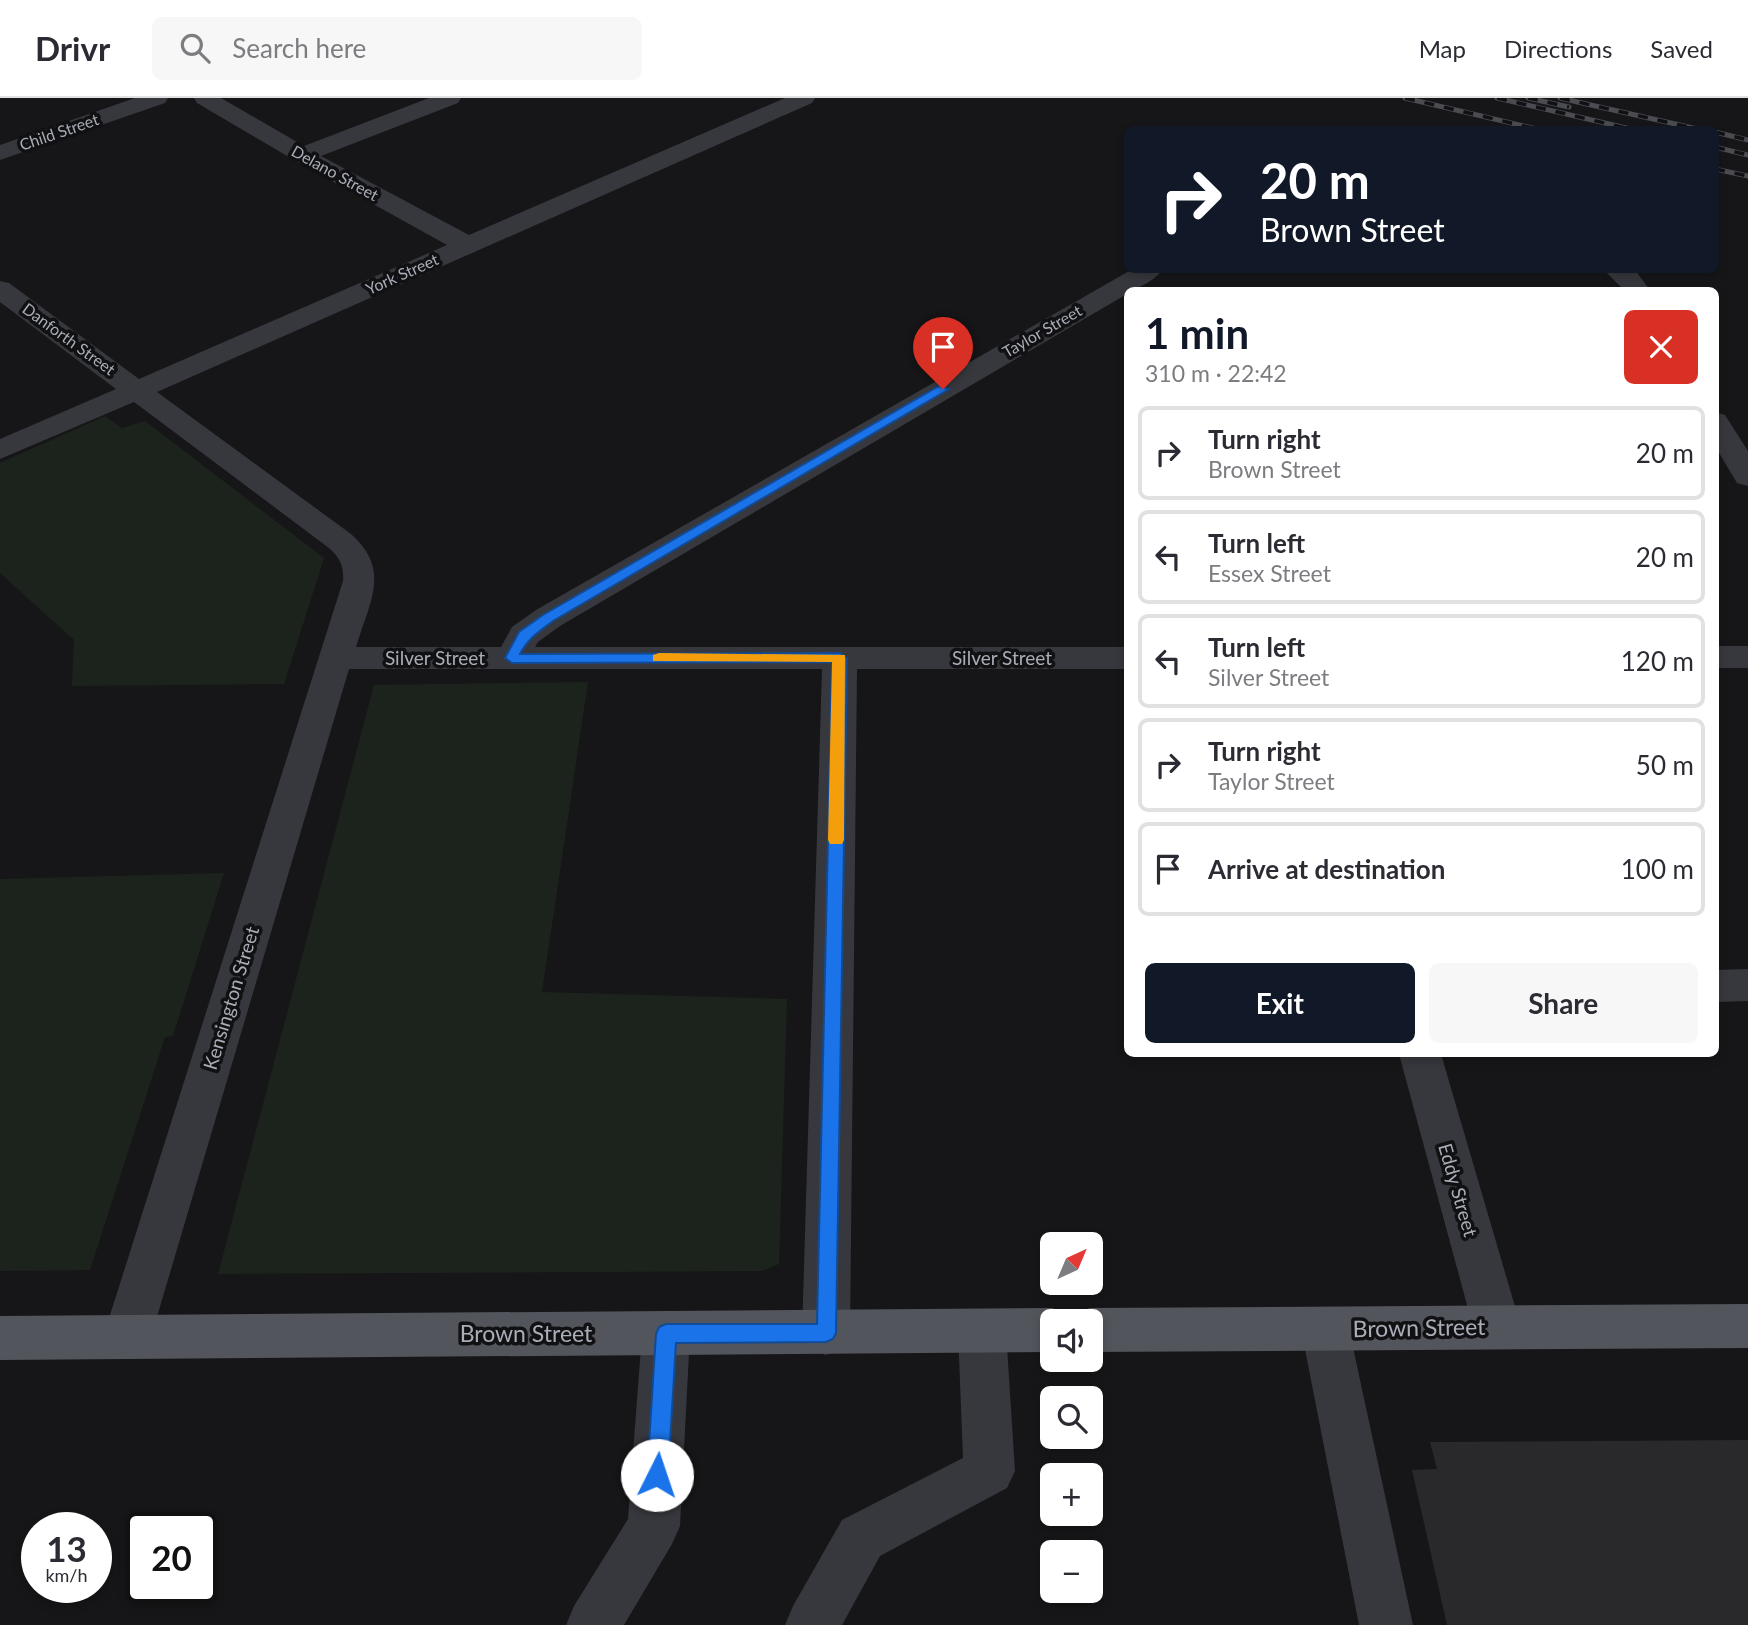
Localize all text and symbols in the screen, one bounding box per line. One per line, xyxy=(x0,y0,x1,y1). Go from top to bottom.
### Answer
search box xyxy=(152,17,642,80)
text: Drivr xyxy=(35,28,110,68)
icon: search xyxy=(176,29,214,67)
text: Search here xyxy=(232,32,366,64)
text: Map xyxy=(1419,34,1466,63)
text: Directions xyxy=(1504,34,1612,63)
text: Saved xyxy=(1650,34,1713,63)
street label: Child Street xyxy=(17,109,101,154)
street label: Delano Street xyxy=(288,141,382,204)
text: 20 m xyxy=(1260,151,1370,209)
icon: right xyxy=(1145,154,1236,245)
text: Brown Street xyxy=(1260,210,1445,249)
street label: York Street xyxy=(363,249,441,298)
street label: Danforth Street xyxy=(19,299,120,379)
street label: Taylor Street xyxy=(999,300,1085,361)
text: 1 min xyxy=(1145,308,1249,358)
button: close xyxy=(1624,310,1698,384)
pin xyxy=(913,317,973,389)
icon: arrive xyxy=(924,328,962,366)
text: 310 m · 22:42 xyxy=(1145,359,1287,387)
text: Turn right xyxy=(1208,423,1321,455)
icon: right xyxy=(1149,434,1187,472)
text: 20 m xyxy=(1636,437,1694,469)
text: Brown Street xyxy=(1208,455,1341,483)
text: Turn left xyxy=(1208,527,1305,559)
icon: left xyxy=(1149,538,1187,576)
text: 20 m xyxy=(1636,541,1694,573)
text: Essex Street xyxy=(1208,559,1331,587)
text: Turn left xyxy=(1208,631,1305,663)
icon: left xyxy=(1149,642,1187,680)
text: 120 m xyxy=(1621,645,1694,677)
street label: Silver Street xyxy=(385,646,485,669)
street label: Silver Street xyxy=(952,646,1052,669)
text: Silver Street xyxy=(1208,663,1329,691)
text: Turn right xyxy=(1208,735,1321,767)
icon: right xyxy=(1149,746,1187,784)
text: 50 m xyxy=(1636,749,1694,781)
text: Taylor Street xyxy=(1208,767,1335,795)
icon: arrive xyxy=(1149,850,1187,888)
text: Arrive at destination xyxy=(1208,853,1445,885)
text: 100 m xyxy=(1621,853,1694,885)
street label: Kensington Street xyxy=(198,923,263,1072)
button: Exit xyxy=(1145,963,1415,1043)
button: Share xyxy=(1429,963,1698,1043)
street label: Eddy Street xyxy=(1434,1141,1483,1239)
north arrow xyxy=(1040,1232,1102,1295)
map controls xyxy=(1040,1232,1103,1603)
button: sound xyxy=(1040,1309,1103,1372)
street label: Brown Street xyxy=(1352,1312,1486,1342)
street label: Brown Street xyxy=(460,1319,593,1347)
button: search xyxy=(1040,1386,1103,1449)
position arrow xyxy=(620,1438,694,1512)
button: + xyxy=(1040,1463,1103,1526)
speed limit sign: 20 xyxy=(126,1512,217,1603)
text: 13 xyxy=(46,1527,87,1569)
button: − xyxy=(1040,1540,1103,1603)
text: km/h xyxy=(45,1564,88,1586)

